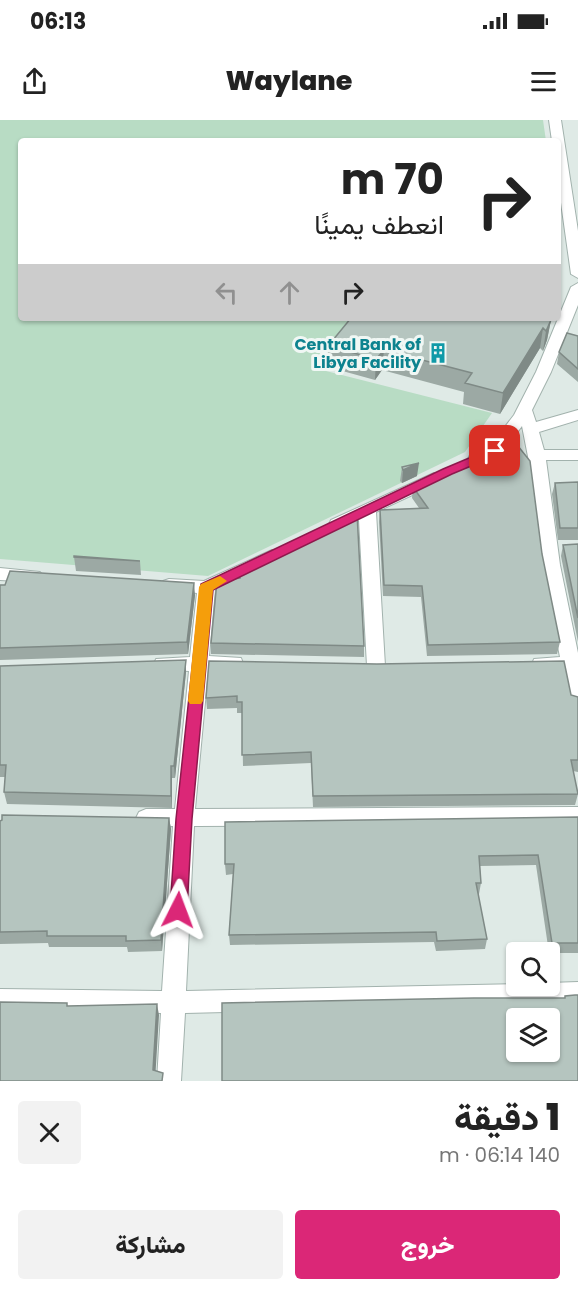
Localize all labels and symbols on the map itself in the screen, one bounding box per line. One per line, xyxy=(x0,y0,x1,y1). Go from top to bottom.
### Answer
place label: Central Bank of Libya Facility xyxy=(294,333,422,374)
building icon: Central Bank of Libya Facility xyxy=(426,341,450,365)
pin xyxy=(469,425,520,476)
position arrow xyxy=(146,878,210,942)

